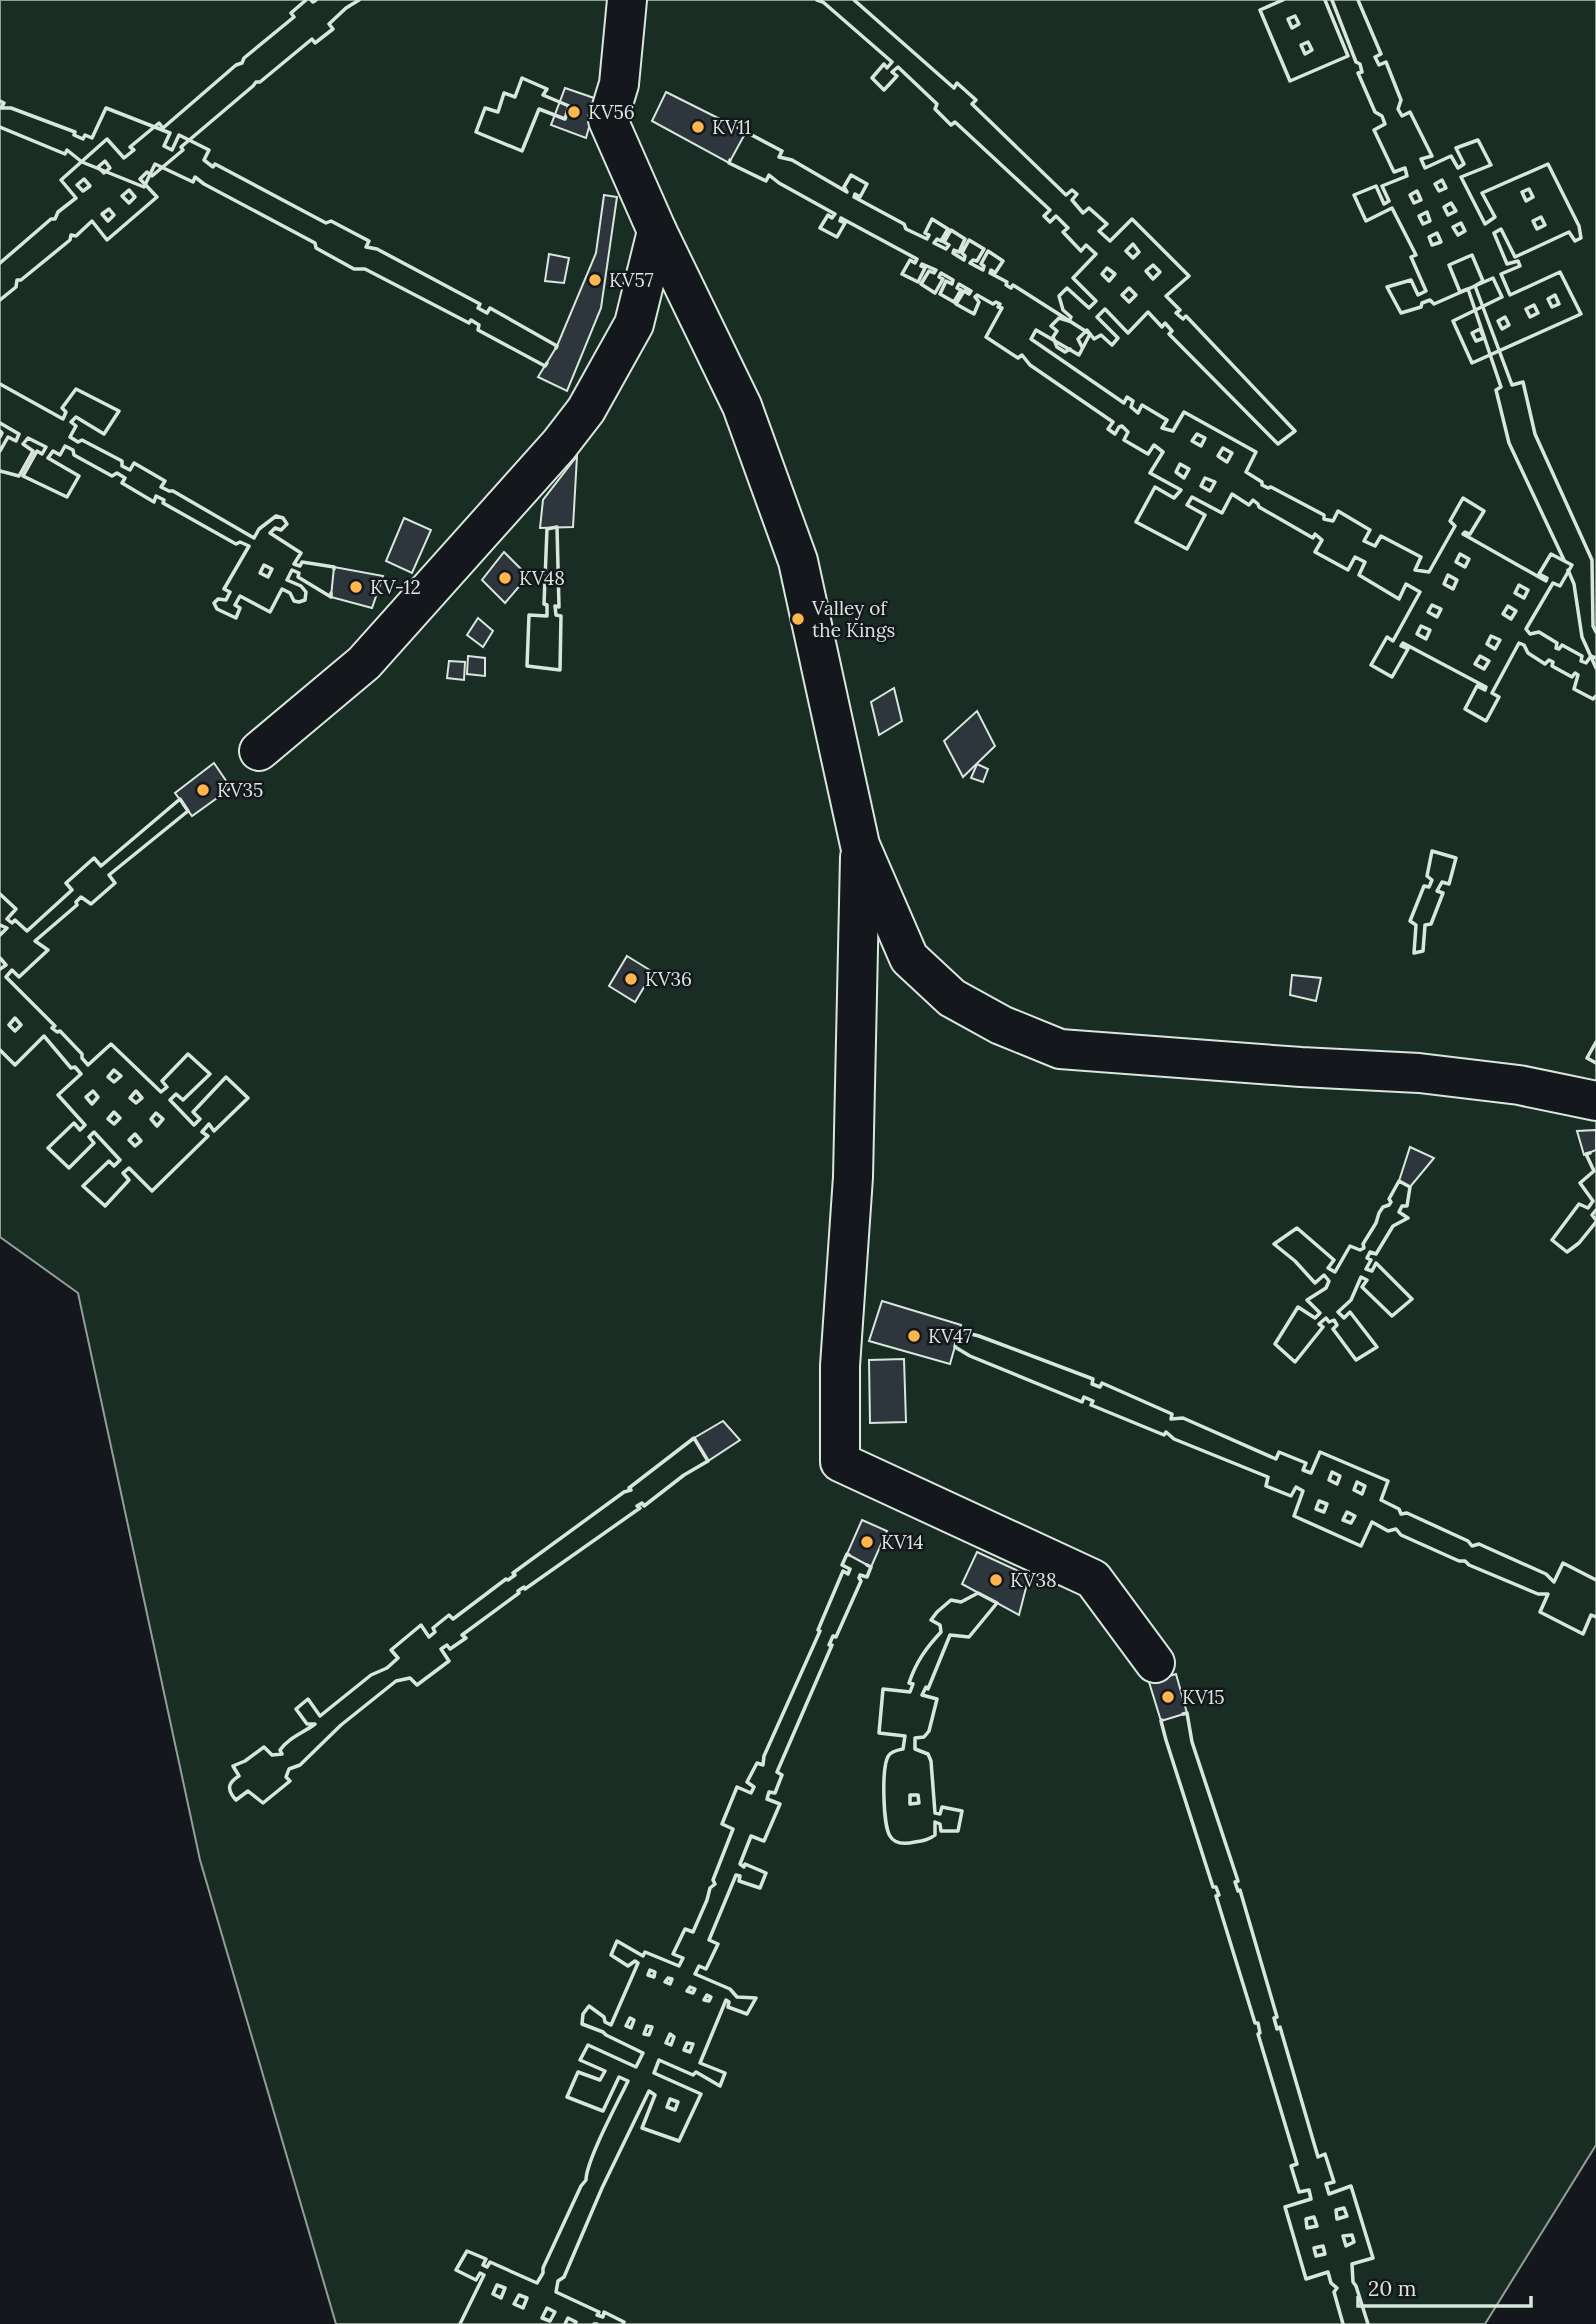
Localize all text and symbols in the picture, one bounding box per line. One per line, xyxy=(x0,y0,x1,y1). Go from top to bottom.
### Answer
place label: KV56 xyxy=(588,100,635,124)
marker: KV56 xyxy=(566,104,582,120)
place label: KV11 xyxy=(712,115,751,139)
marker: KV11 xyxy=(690,119,706,135)
place label: KV57 xyxy=(609,268,654,292)
marker: KV57 xyxy=(587,272,603,288)
place label: KV48 xyxy=(519,566,565,590)
marker: KV48 xyxy=(497,570,513,586)
place label: KV-12 xyxy=(370,575,421,599)
marker: KV-12 xyxy=(348,579,364,595)
place label: Valley of the Kings xyxy=(811,596,895,642)
marker: Valley of the Kings xyxy=(790,611,806,627)
place label: KV35 xyxy=(217,778,263,802)
marker: KV35 xyxy=(195,782,211,798)
place label: KV36 xyxy=(645,967,692,991)
marker: KV36 xyxy=(623,971,639,987)
place label: KV47 xyxy=(928,1324,972,1348)
marker: KV47 xyxy=(906,1328,922,1344)
place label: KV14 xyxy=(881,1530,924,1554)
marker: KV14 xyxy=(859,1534,875,1550)
place label: KV38 xyxy=(1010,1568,1057,1592)
marker: KV38 xyxy=(988,1572,1004,1588)
place label: KV15 xyxy=(1182,1685,1225,1709)
marker: KV15 xyxy=(1160,1689,1176,1705)
scale bar xyxy=(1358,2264,1531,2308)
text: 20 m xyxy=(1368,2275,1417,2302)

